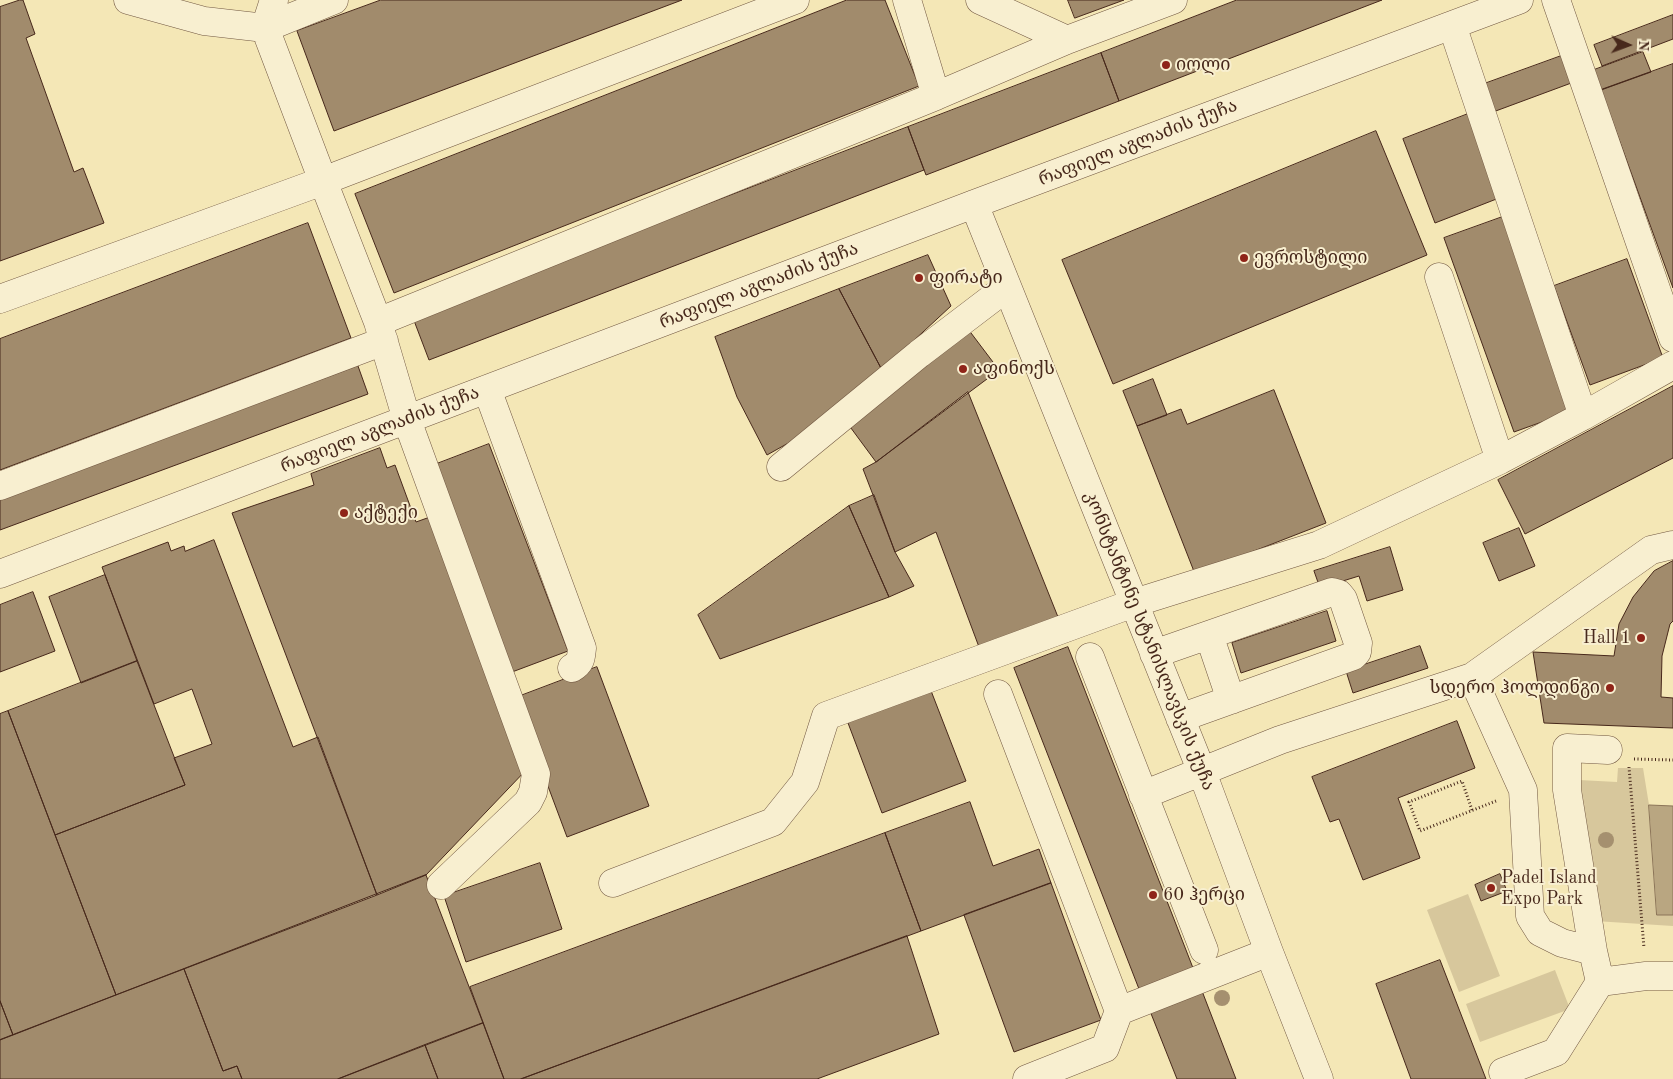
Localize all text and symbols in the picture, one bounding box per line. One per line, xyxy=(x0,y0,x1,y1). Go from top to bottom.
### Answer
north arrow xyxy=(1603,20,1653,70)
text: N xyxy=(1636,40,1650,51)
place label: იოლი xyxy=(1176,54,1230,76)
marker: იოლი xyxy=(1160,59,1172,71)
street label: რაფიელ აგლაძის ქუჩა xyxy=(1036,95,1240,191)
street label: რაფიელ აგლაძის ქუჩა xyxy=(657,238,861,334)
place label: ევროსტილი xyxy=(1254,247,1367,269)
marker: ევროსტილი xyxy=(1238,252,1250,264)
place label: ფირატი xyxy=(929,267,1003,289)
marker: ფირატი xyxy=(913,272,925,284)
place label: აფინოქს xyxy=(973,358,1055,380)
marker: აფინოქს xyxy=(957,363,969,375)
street label: რაფიელ აგლაძის ქუჩა xyxy=(278,382,482,478)
street label: კონსტანტინე სტანისლავსკის ქუჩა xyxy=(1079,488,1219,794)
place label: აქტექი xyxy=(354,502,418,524)
marker: აქტექი xyxy=(338,507,350,519)
place label: Hall 1 xyxy=(1583,627,1631,649)
marker: Hall 1 xyxy=(1635,632,1647,644)
place label: სდერო ჰოლდინგი xyxy=(1429,677,1600,699)
marker: სდერო ჰოლდინგი xyxy=(1604,682,1616,694)
place label: Padel Island Expo Park xyxy=(1501,867,1597,910)
marker: Padel Island Expo Park xyxy=(1485,882,1497,894)
place label: 60 ჰერცი xyxy=(1163,884,1245,906)
marker: 60 ჰერცი xyxy=(1147,889,1159,901)

